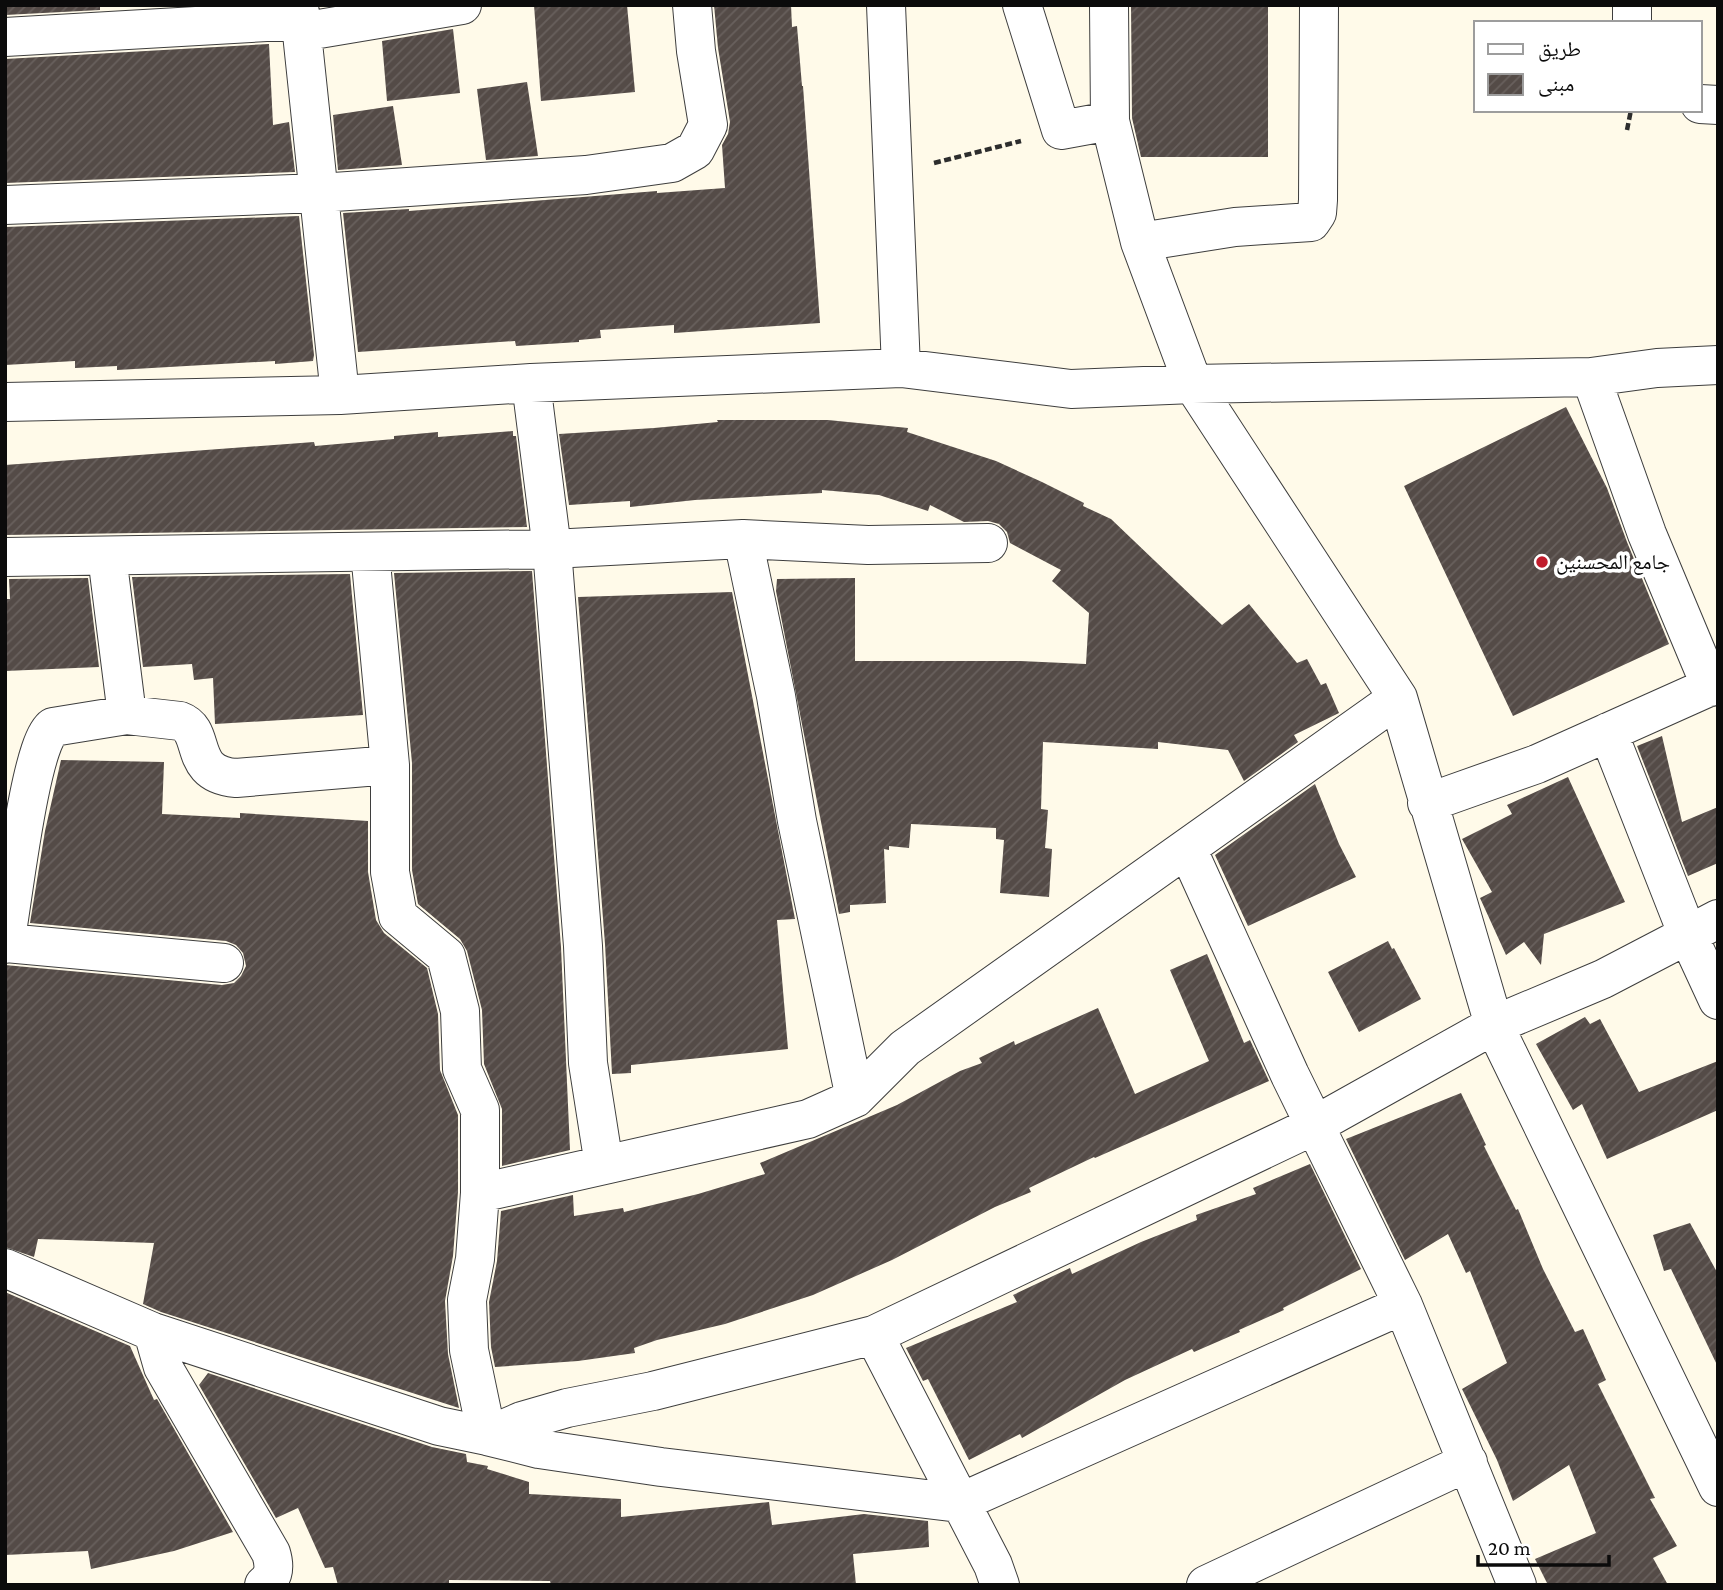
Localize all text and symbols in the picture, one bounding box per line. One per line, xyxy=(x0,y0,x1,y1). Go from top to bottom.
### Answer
legend xyxy=(1474,21,1702,112)
text: طريق xyxy=(1538,37,1581,62)
text: مبنى xyxy=(1538,72,1574,97)
place label: جامع المحسنين xyxy=(1556,550,1670,575)
marker: جامع المحسنين xyxy=(1534,554,1550,570)
scale bar xyxy=(1478,1524,1609,1568)
text: 20 m xyxy=(1488,1536,1531,1560)

